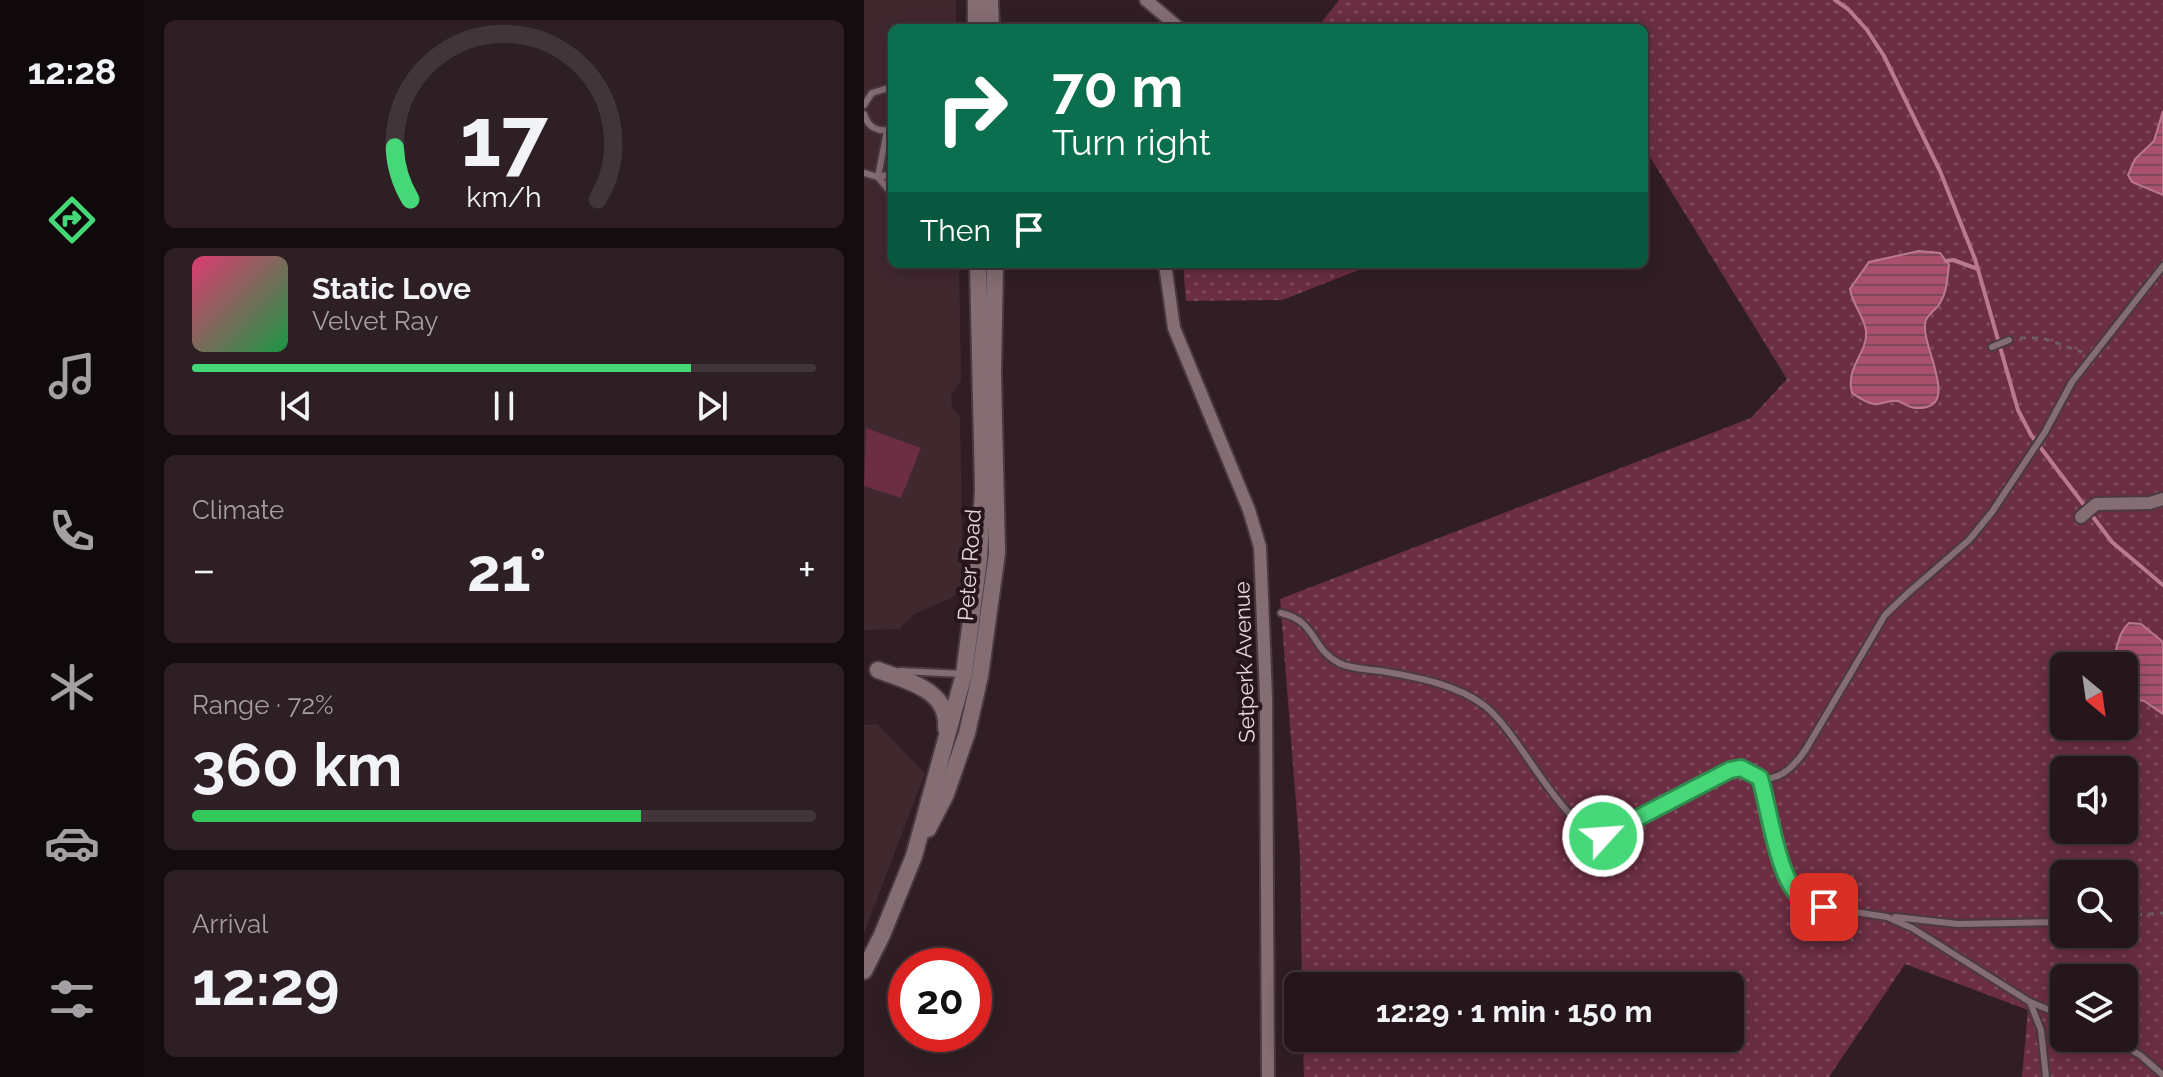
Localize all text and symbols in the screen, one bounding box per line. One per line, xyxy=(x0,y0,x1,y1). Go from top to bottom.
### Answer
text: 12:28 xyxy=(27,50,117,92)
text: 70 m xyxy=(1052,54,1183,120)
icon: right xyxy=(920,56,1024,160)
text: 17 xyxy=(460,88,548,185)
text: Turn right xyxy=(1052,121,1211,163)
text: km/h xyxy=(466,180,542,214)
icon: directions xyxy=(44,192,100,248)
icon: arrive xyxy=(1007,208,1051,252)
text: Then xyxy=(920,213,991,248)
text: Static Love xyxy=(312,271,471,306)
text: Velvet Ray xyxy=(312,306,438,336)
icon: music xyxy=(44,348,100,404)
icon: previous xyxy=(274,384,318,428)
icon: pause xyxy=(482,384,526,428)
icon: next xyxy=(690,384,734,428)
text: Climate xyxy=(192,495,284,525)
icon: phone xyxy=(44,503,100,559)
street label: Peter Road xyxy=(952,508,986,622)
text: 21° xyxy=(467,535,546,605)
text: − xyxy=(192,544,216,595)
text: + xyxy=(798,544,816,595)
street label: Setperk Avenue xyxy=(1228,581,1260,743)
north arrow xyxy=(2050,652,2138,740)
map controls xyxy=(2050,652,2138,1052)
icon: climate xyxy=(44,659,100,715)
text: Range · 72% xyxy=(192,690,334,720)
text: 360 km xyxy=(192,730,402,800)
button: sound xyxy=(2050,756,2138,844)
position arrow xyxy=(1561,794,1645,878)
icon: car xyxy=(44,815,100,871)
button: search xyxy=(2050,860,2138,948)
pin xyxy=(1790,873,1858,941)
icon: arrive xyxy=(1802,885,1846,929)
text: Arrival xyxy=(192,909,268,939)
speed limit sign: 20 xyxy=(888,948,992,1052)
text: 12:29 xyxy=(192,949,339,1019)
button: layers xyxy=(2050,964,2138,1052)
icon: filters xyxy=(44,971,100,1027)
text: 12:29 · 1 min · 150 m xyxy=(1376,994,1652,1029)

